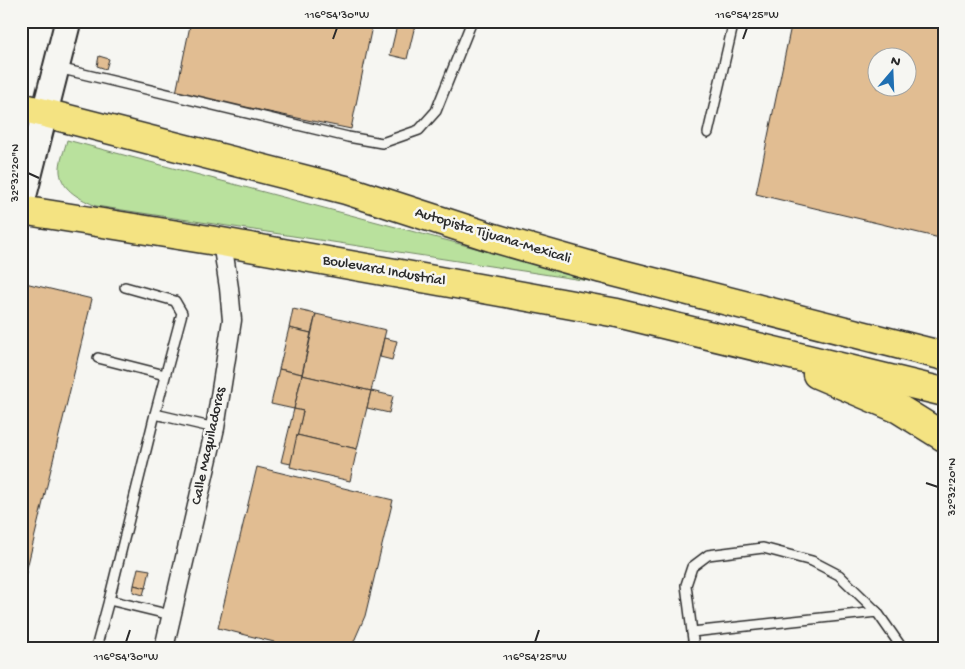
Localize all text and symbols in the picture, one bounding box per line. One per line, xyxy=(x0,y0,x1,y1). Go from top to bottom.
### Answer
text: 116°54'30"W xyxy=(304,9,369,23)
text: 116°54'25"W xyxy=(714,9,779,23)
north arrow xyxy=(868,48,918,98)
text: N xyxy=(888,53,903,72)
text: 32°32'20"N xyxy=(9,144,23,203)
street label: Autopista Tijuana-Mexicali xyxy=(413,204,573,268)
street label: Boulevard Industrial xyxy=(320,251,447,291)
street label: Calle Maquiladoras xyxy=(188,385,230,506)
text: 32°32'20"N xyxy=(946,458,960,517)
text: 116°54'30"W xyxy=(93,651,158,665)
text: 116°54'25"W xyxy=(502,651,567,665)

